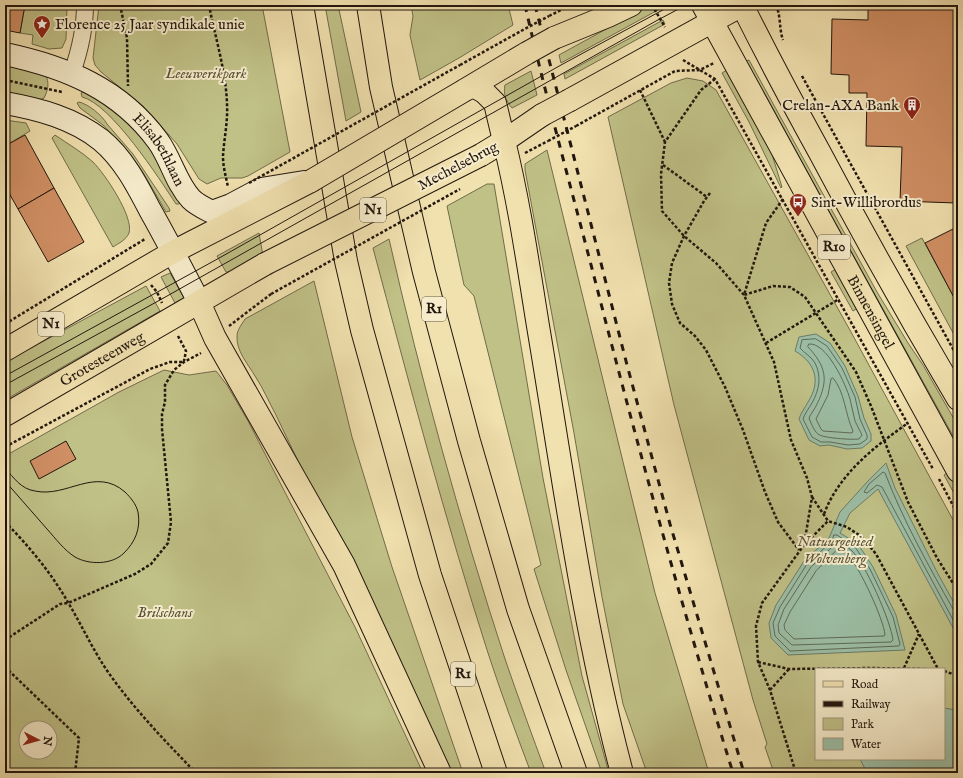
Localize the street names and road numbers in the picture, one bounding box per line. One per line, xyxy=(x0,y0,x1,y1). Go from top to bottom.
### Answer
street label: Elisabethlaan xyxy=(129,109,189,189)
street label: Mechelsebrug xyxy=(415,137,502,195)
road number: N1 xyxy=(360,198,386,222)
road number: R10 xyxy=(818,235,850,259)
street label: Binnensingel xyxy=(843,272,899,353)
road number: R1 xyxy=(422,297,446,321)
road number: N1 xyxy=(38,312,64,336)
street label: Grotesteenweg xyxy=(56,326,148,391)
road number: R1 xyxy=(451,662,475,686)

